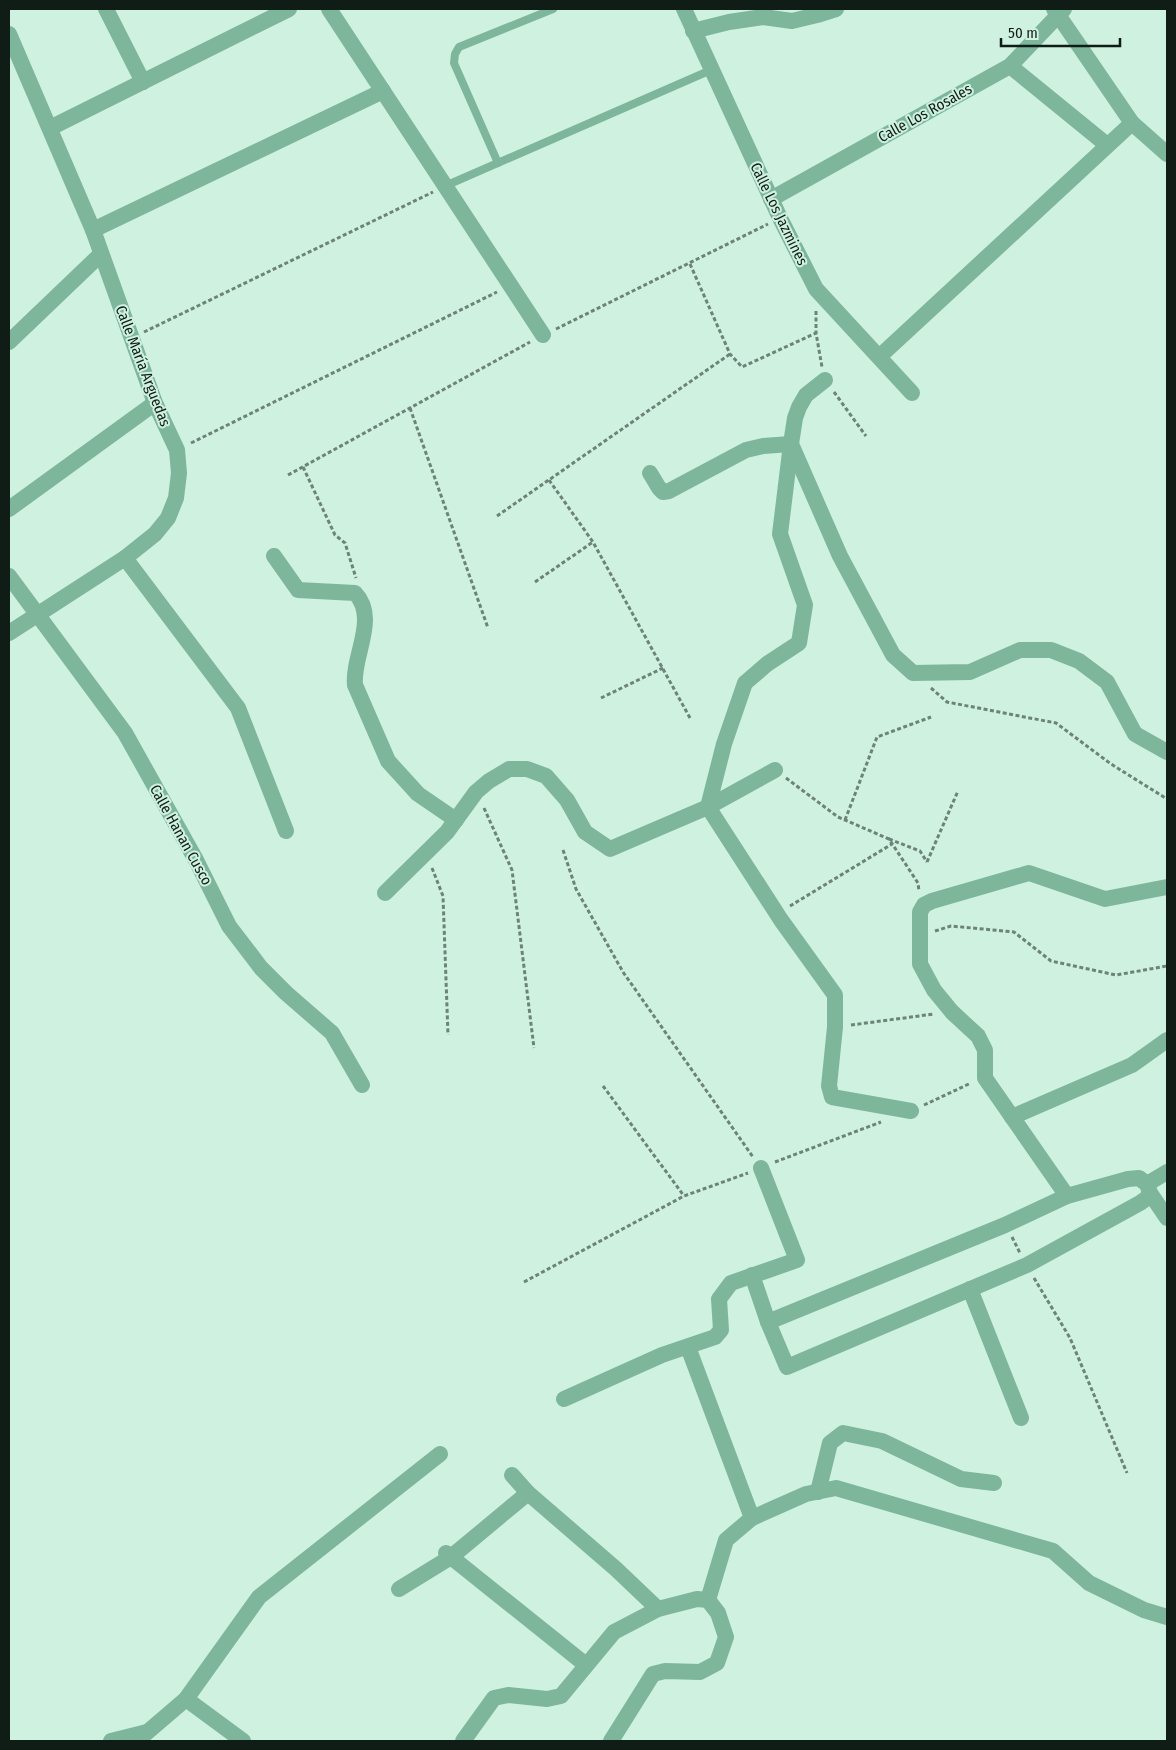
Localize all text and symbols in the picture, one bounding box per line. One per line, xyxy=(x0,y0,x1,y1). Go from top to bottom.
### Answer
scale bar xyxy=(1001,15,1120,47)
text: 50 m xyxy=(1008,24,1038,42)
street label: Calle Los Rosales xyxy=(875,80,975,146)
street label: Calle Los Jazmines xyxy=(746,160,812,268)
street label: Calle María Arguedas xyxy=(112,303,174,429)
street label: Calle Hanan Cusco xyxy=(146,782,216,889)

